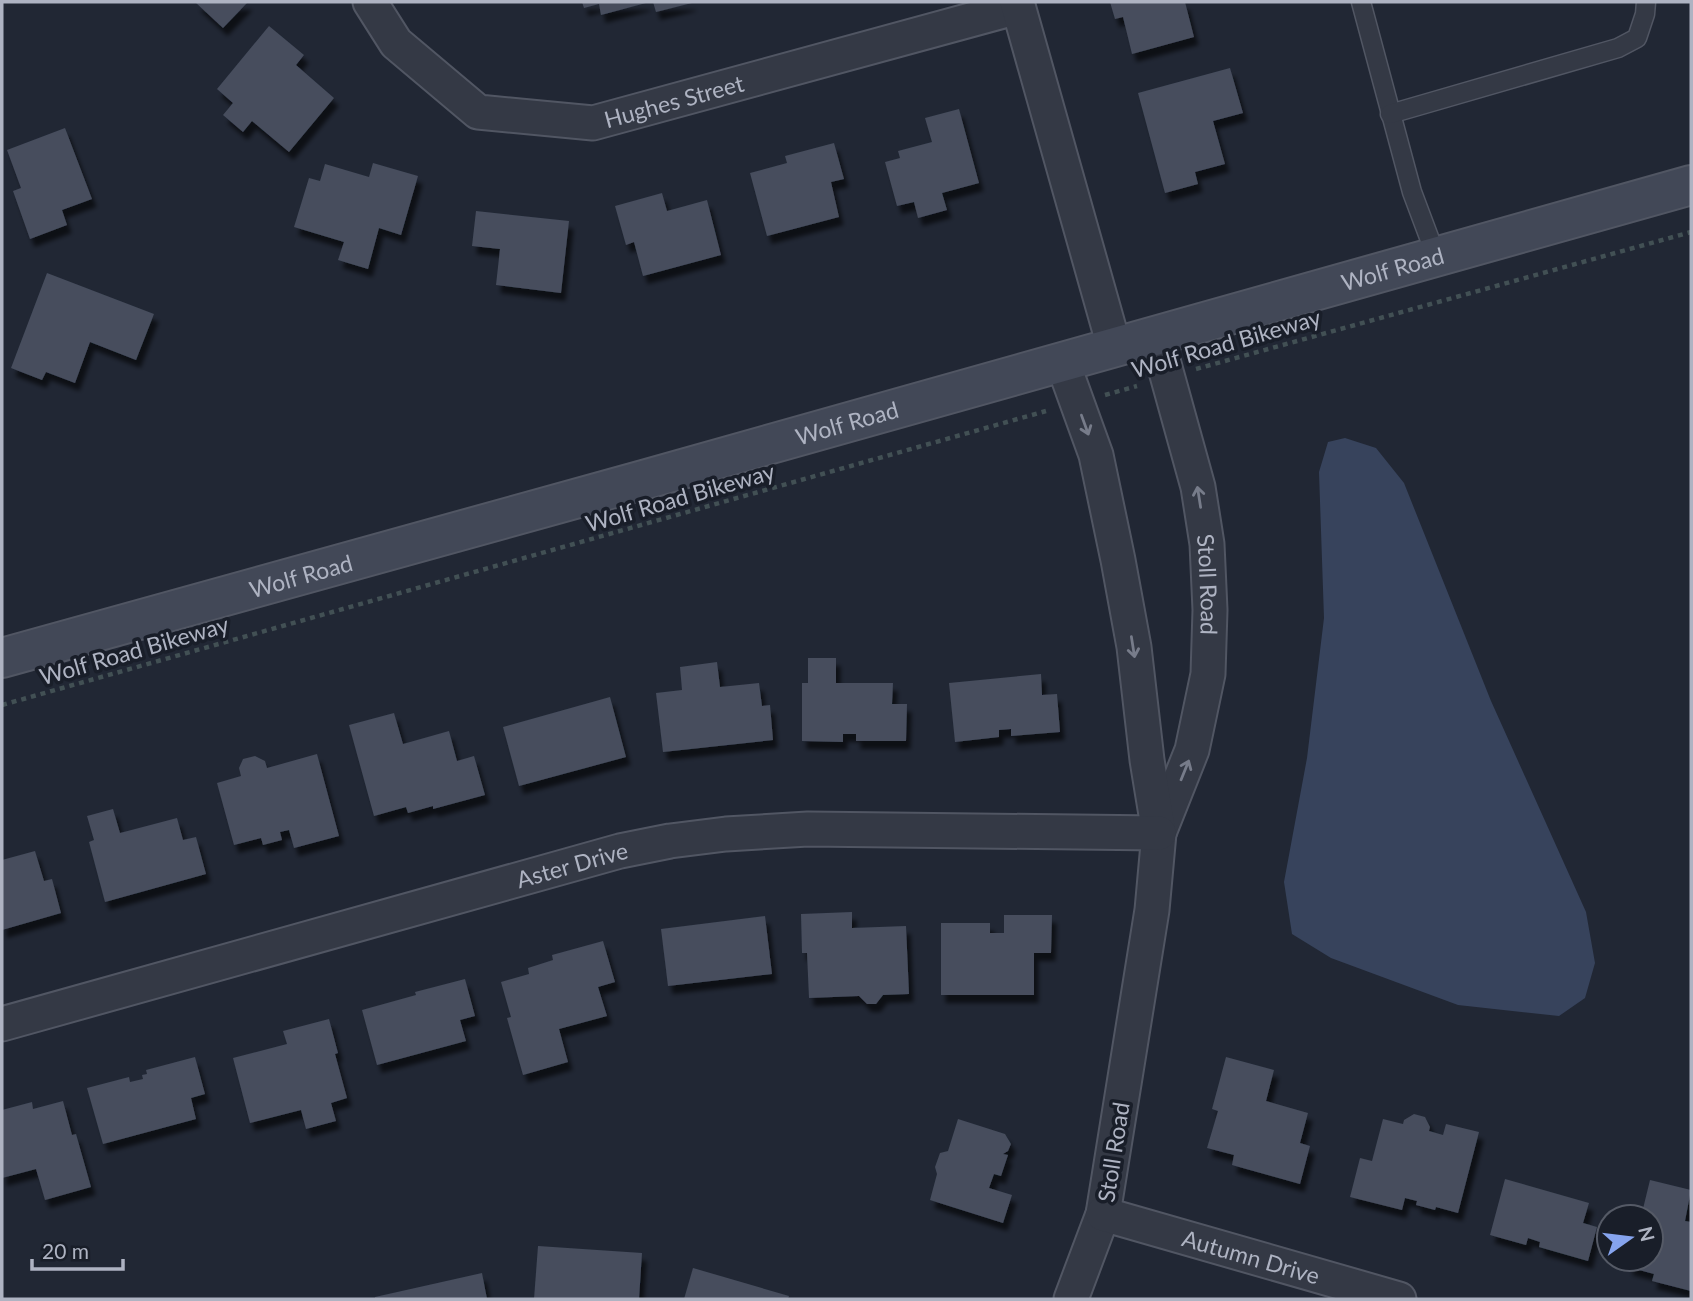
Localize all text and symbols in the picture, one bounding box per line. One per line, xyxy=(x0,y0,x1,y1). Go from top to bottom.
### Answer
street label: Hughes Street xyxy=(601,68,747,133)
street label: Wolf Road xyxy=(1338,241,1447,296)
street label: Wolf Road Bikeway xyxy=(1128,303,1324,383)
street label: Wolf Road xyxy=(792,395,901,450)
one-way arrow xyxy=(1080,414,1092,436)
street label: Wolf Road Bikeway xyxy=(582,457,778,537)
one-way arrow xyxy=(1192,486,1205,509)
street label: Stoll Road xyxy=(1192,532,1224,635)
street label: Wolf Road xyxy=(246,548,355,603)
street label: Wolf Road Bikeway xyxy=(36,610,232,690)
one-way arrow xyxy=(1127,635,1140,658)
one-way arrow xyxy=(1179,760,1192,781)
street label: Aster Drive xyxy=(513,836,630,893)
street label: Stoll Road xyxy=(1091,1100,1135,1204)
north arrow xyxy=(1595,1203,1665,1273)
street label: Autumn Drive xyxy=(1179,1223,1323,1290)
text: N xyxy=(1634,1224,1660,1244)
scale bar xyxy=(32,1228,122,1272)
text: 20 m xyxy=(42,1238,89,1263)

